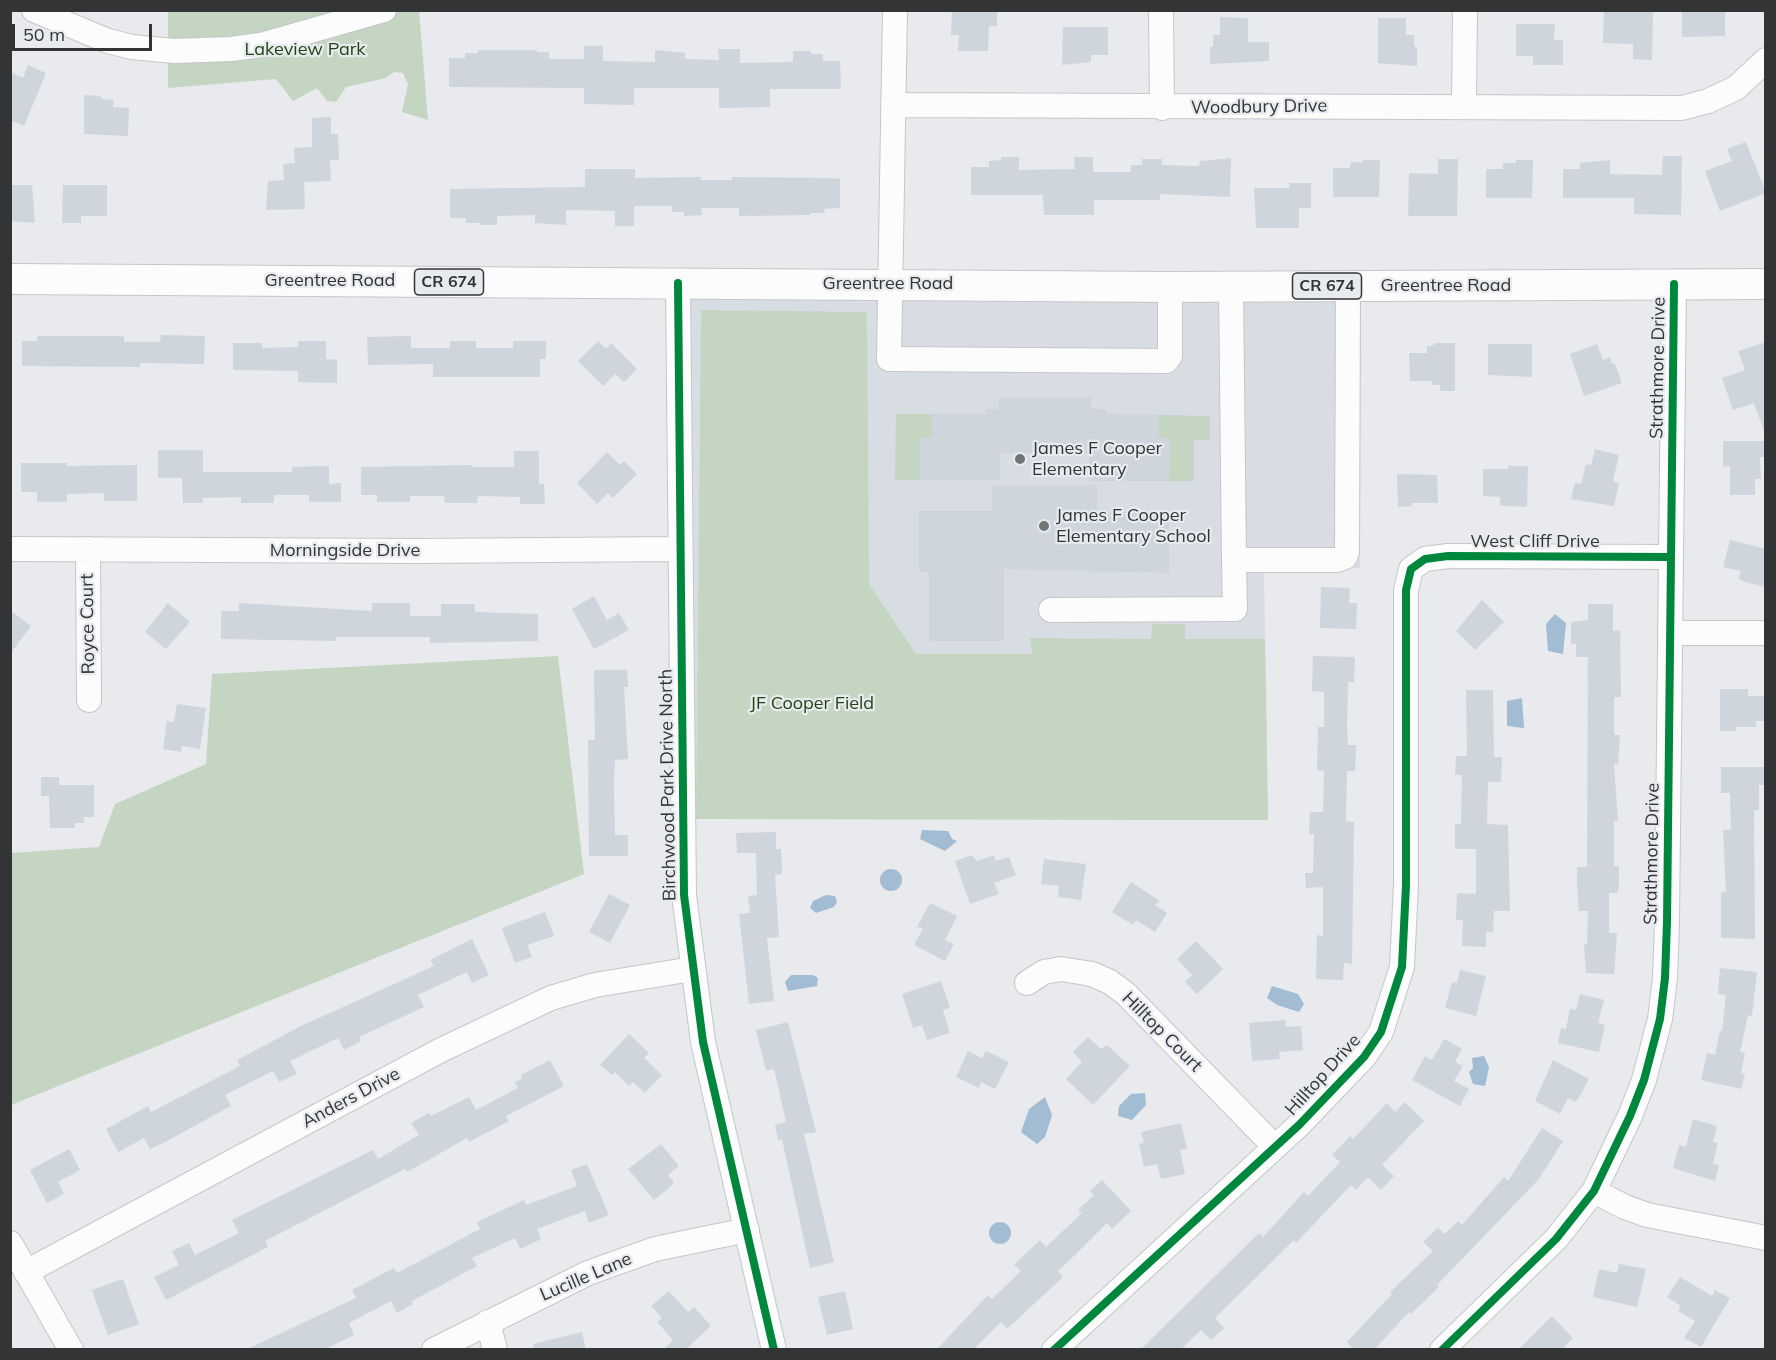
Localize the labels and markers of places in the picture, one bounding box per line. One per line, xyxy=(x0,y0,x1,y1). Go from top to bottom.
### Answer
place label: James F Cooper Elementary xyxy=(1032,438,1162,480)
marker: James F Cooper Elementary xyxy=(1013,452,1027,466)
place label: James F Cooper Elementary School xyxy=(1056,505,1211,548)
marker: James F Cooper Elementary School xyxy=(1037,519,1051,533)

